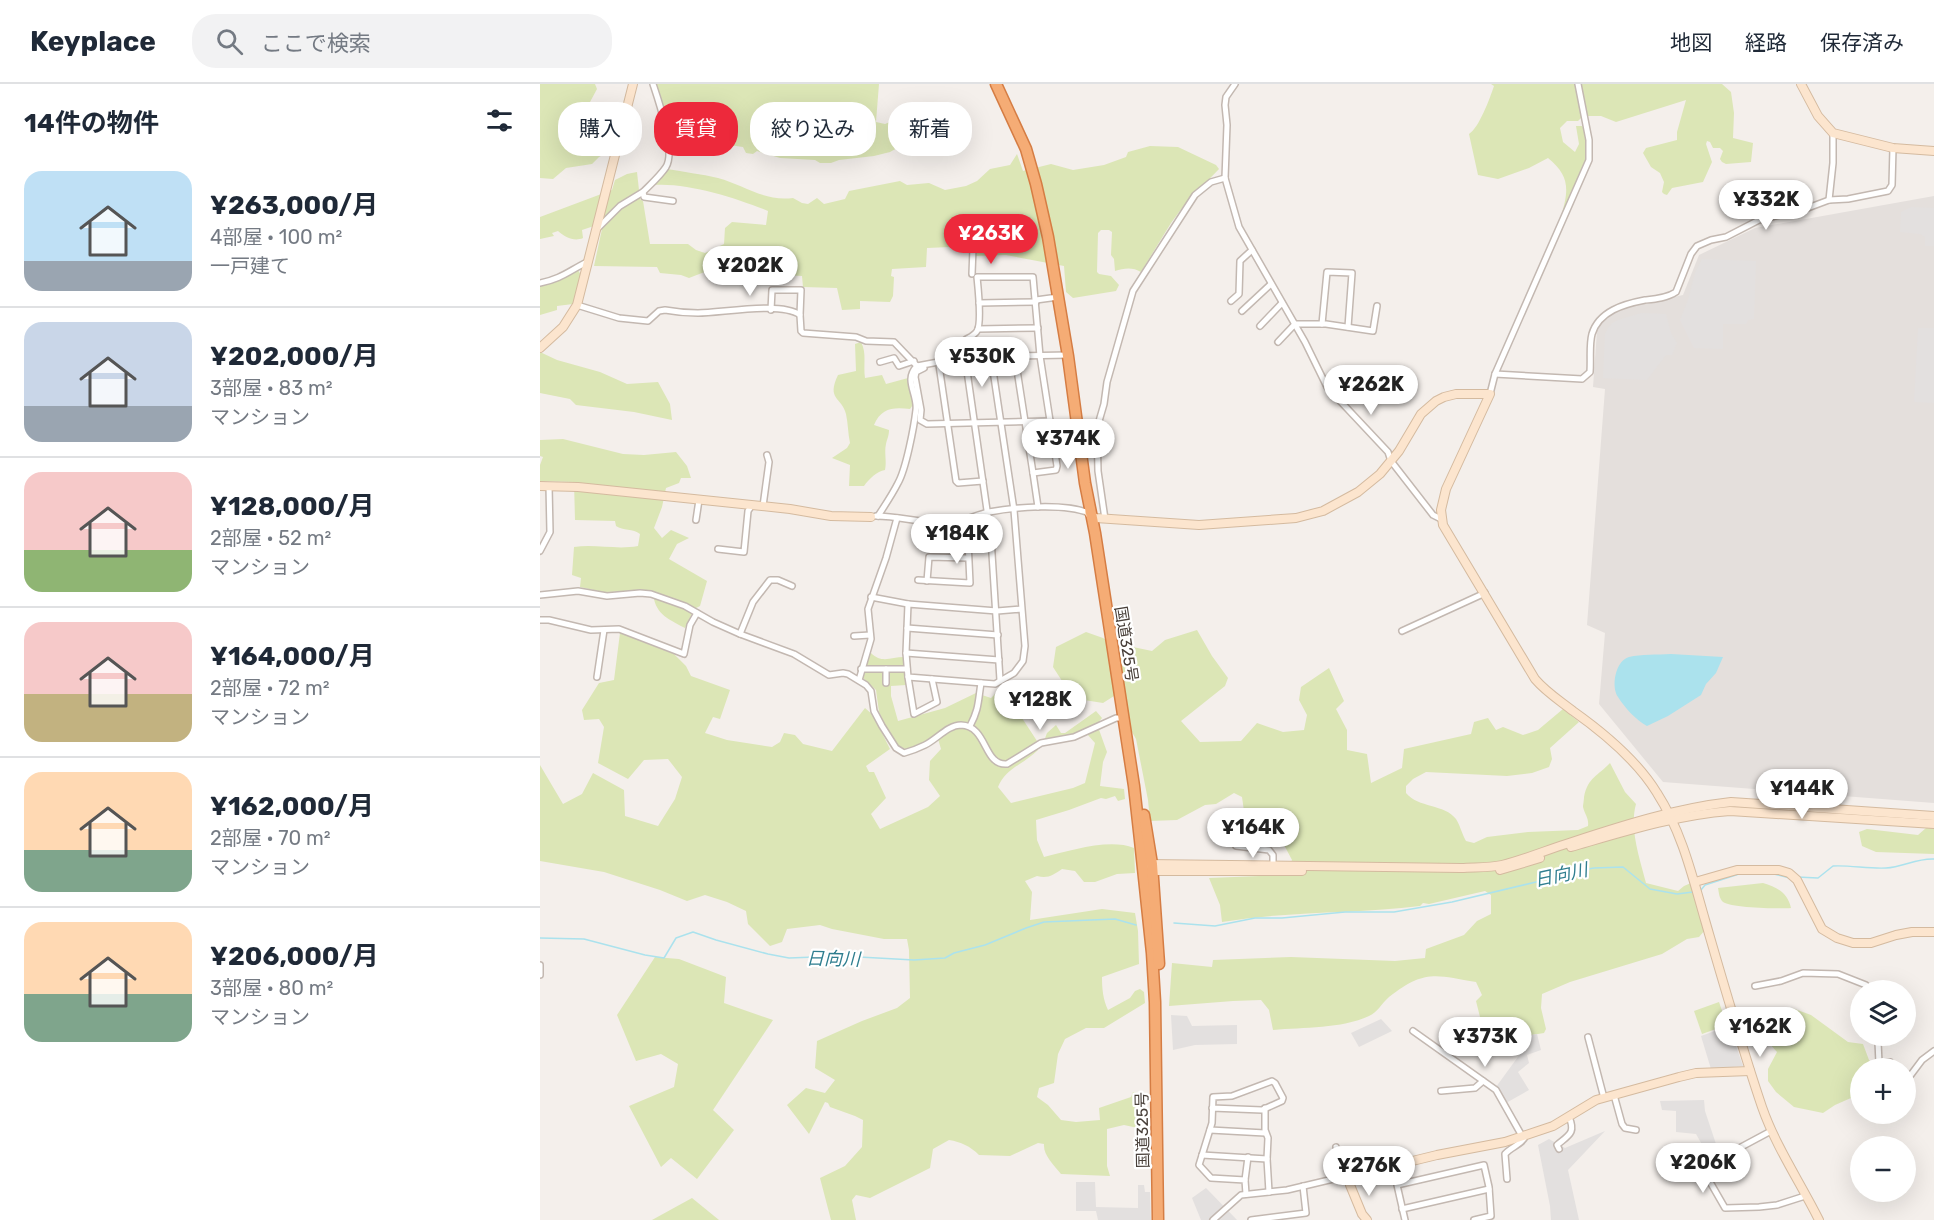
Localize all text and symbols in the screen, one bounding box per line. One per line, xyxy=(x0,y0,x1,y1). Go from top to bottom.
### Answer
search box xyxy=(192,14,612,68)
text: Keyplace xyxy=(30,25,156,58)
icon: search xyxy=(213,25,246,58)
text: ここで検索 xyxy=(261,30,371,57)
text: 地図 xyxy=(1670,30,1712,55)
text: 経路 xyxy=(1745,30,1787,55)
text: 保存済み xyxy=(1820,30,1904,55)
chip: 購入 xyxy=(558,102,642,156)
chip: 賃貸 xyxy=(654,102,738,156)
chip: 絞り込み xyxy=(750,102,876,156)
chip: 新着 xyxy=(888,102,972,156)
icon: filters xyxy=(483,104,516,137)
text: 14件の物件 xyxy=(24,108,159,139)
pin: ¥332K xyxy=(1724,180,1808,231)
text: ¥332K xyxy=(1733,187,1799,211)
text: ¥263,000/月 xyxy=(210,190,378,221)
icon: home xyxy=(72,195,144,267)
pin: ¥263K xyxy=(949,214,1033,265)
text: ¥263K xyxy=(958,221,1024,245)
text: 4部屋 · 100 m² xyxy=(210,225,342,249)
pin: ¥202K xyxy=(708,246,792,297)
text: ¥202K xyxy=(717,253,783,277)
text: 一戸建て xyxy=(210,254,290,278)
pin: ¥530K xyxy=(940,337,1024,388)
text: ¥202,000/月 xyxy=(210,341,379,372)
text: ¥530K xyxy=(949,344,1015,368)
icon: home xyxy=(72,346,144,418)
pin: ¥262K xyxy=(1329,365,1413,416)
text: ¥262K xyxy=(1338,372,1404,396)
text: 3部屋 · 83 m² xyxy=(210,376,333,400)
text: マンション xyxy=(210,405,310,429)
pin: ¥374K xyxy=(1026,419,1110,470)
text: ¥374K xyxy=(1036,426,1100,450)
text: ¥128,000/月 xyxy=(210,491,375,522)
icon: home xyxy=(72,496,144,568)
pin: ¥184K xyxy=(915,514,999,565)
text: ¥184K xyxy=(925,521,989,545)
text: 2部屋 · 52 m² xyxy=(210,526,331,550)
text: マンション xyxy=(210,555,310,579)
street label: 国道325号 xyxy=(1111,605,1142,683)
text: ¥164,000/月 xyxy=(210,641,375,672)
icon: home xyxy=(72,646,144,718)
text: 2部屋 · 72 m² xyxy=(210,676,330,700)
pin: ¥128K xyxy=(998,680,1082,731)
text: ¥128K xyxy=(1008,687,1072,711)
text: マンション xyxy=(210,705,310,729)
pin: ¥144K xyxy=(1760,769,1844,820)
text: ¥144K xyxy=(1770,776,1834,800)
text: ¥162,000/月 xyxy=(210,791,374,822)
icon: home xyxy=(72,796,144,868)
pin: ¥164K xyxy=(1211,808,1295,859)
text: ¥164K xyxy=(1221,815,1285,839)
text: 2部屋 · 70 m² xyxy=(210,826,331,850)
text: マンション xyxy=(210,855,310,879)
water label: 日向川 xyxy=(1532,858,1592,891)
text: ¥206,000/月 xyxy=(210,941,379,972)
icon: home xyxy=(72,946,144,1018)
water label: 日向川 xyxy=(806,948,862,971)
text: 3部屋 · 80 m² xyxy=(210,976,333,1000)
map controls xyxy=(1850,980,1916,1202)
button: layers xyxy=(1850,980,1916,1046)
text: マンション xyxy=(210,1005,310,1029)
pin: ¥162K xyxy=(1718,1007,1802,1058)
text: ¥162K xyxy=(1729,1014,1792,1038)
pin: ¥373K xyxy=(1443,1017,1527,1068)
text: ¥373K xyxy=(1453,1024,1517,1048)
button: + xyxy=(1850,1058,1916,1124)
street label: 国道325号 xyxy=(1132,1092,1153,1168)
button: − xyxy=(1850,1136,1916,1202)
pin: ¥206K xyxy=(1661,1143,1745,1194)
pin: ¥276K xyxy=(1327,1146,1411,1197)
text: ¥206K xyxy=(1670,1150,1736,1174)
text: ¥276K xyxy=(1337,1153,1401,1177)

